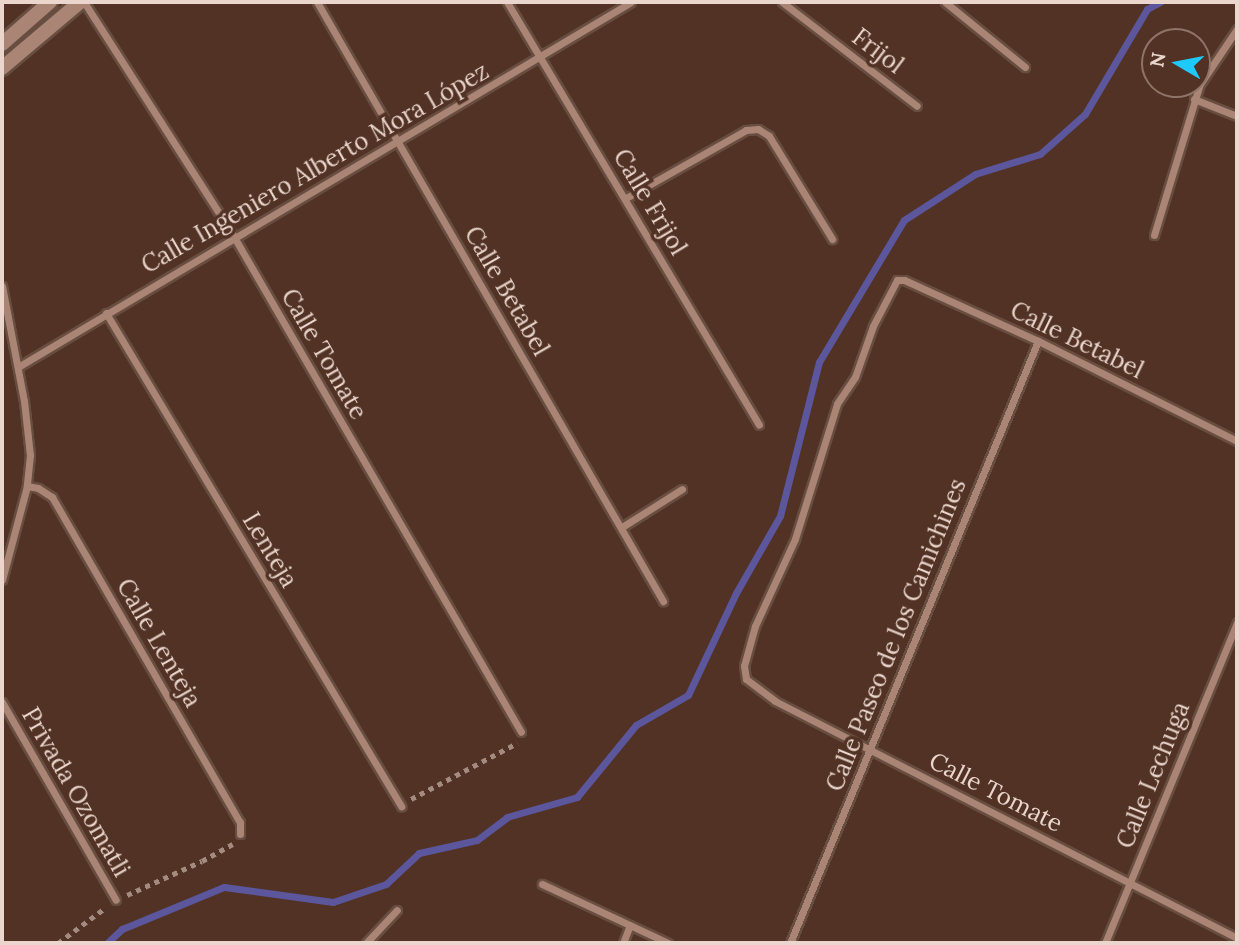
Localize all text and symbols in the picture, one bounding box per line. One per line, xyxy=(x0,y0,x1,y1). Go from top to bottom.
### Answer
street label: Frijol xyxy=(847,22,909,80)
north arrow xyxy=(1141,28,1211,98)
text: N xyxy=(1144,50,1170,69)
street label: Calle Ingeniero Alberto Mora López xyxy=(136,57,494,279)
street label: Calle Frijol xyxy=(607,144,693,260)
street label: Calle Betabel xyxy=(458,221,556,361)
street label: Calle Tomate xyxy=(275,284,373,424)
street label: Calle Betabel xyxy=(1006,295,1148,385)
street label: Calle Paseo de los Camichines xyxy=(820,475,972,795)
street label: Lenteja xyxy=(236,507,304,593)
street label: Calle Lenteja xyxy=(111,574,207,712)
street label: Calle Lechuga xyxy=(1111,698,1195,852)
street label: Privada Ozomatli xyxy=(16,702,136,882)
street label: Calle Tomate xyxy=(925,746,1067,838)

